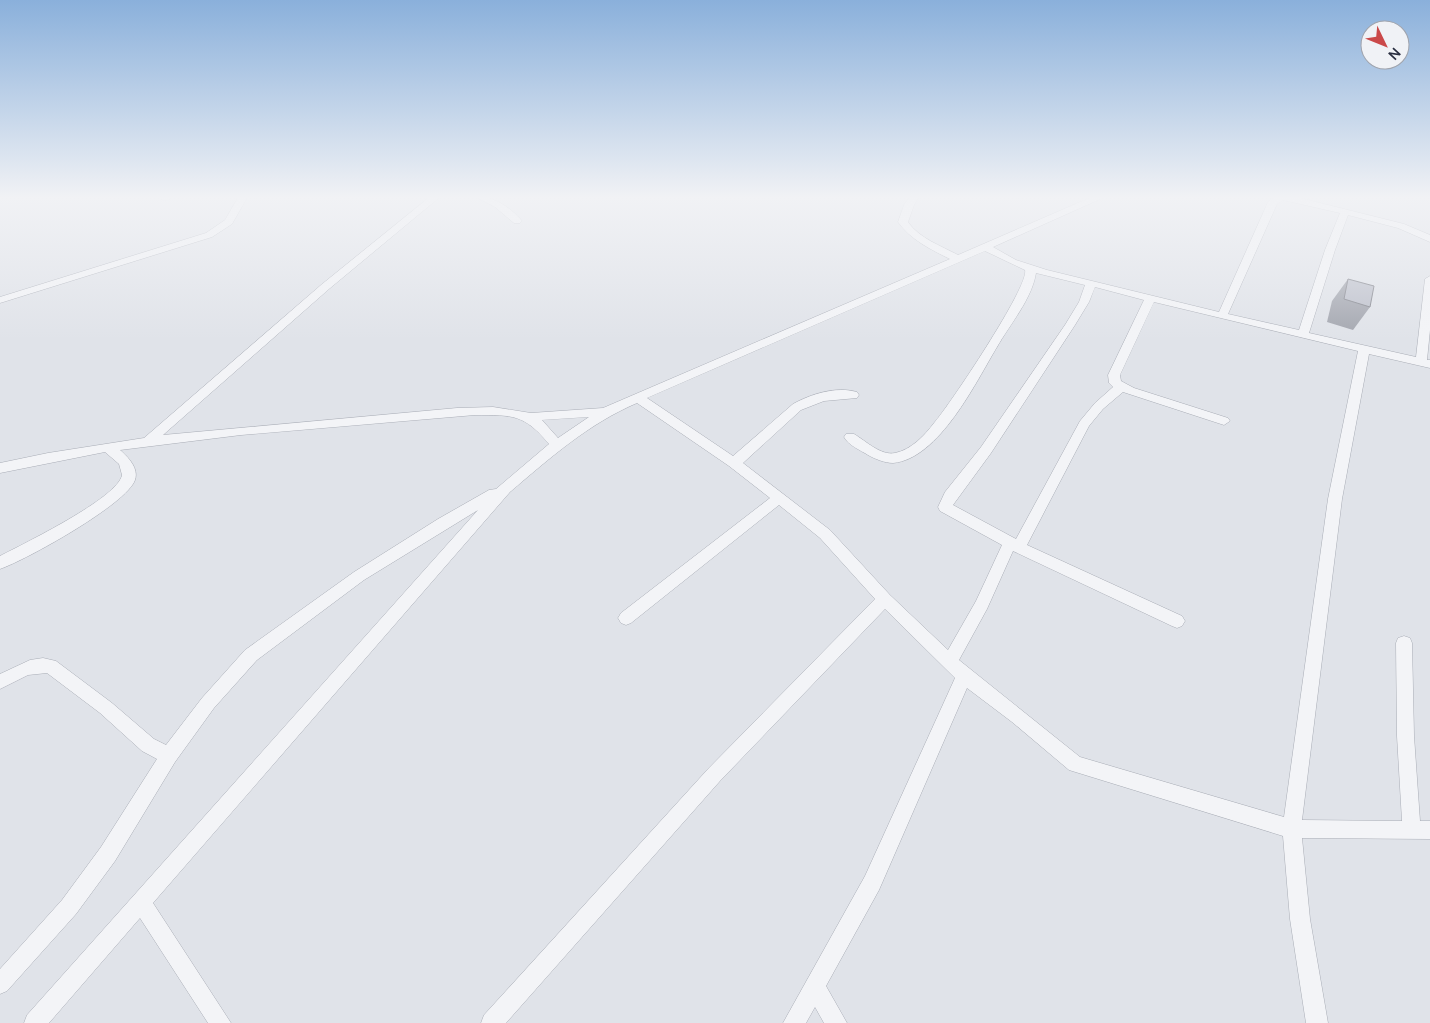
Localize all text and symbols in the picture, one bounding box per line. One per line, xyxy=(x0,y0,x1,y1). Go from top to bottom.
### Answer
north arrow xyxy=(1360,20,1410,70)
text: N xyxy=(1384,44,1405,64)

